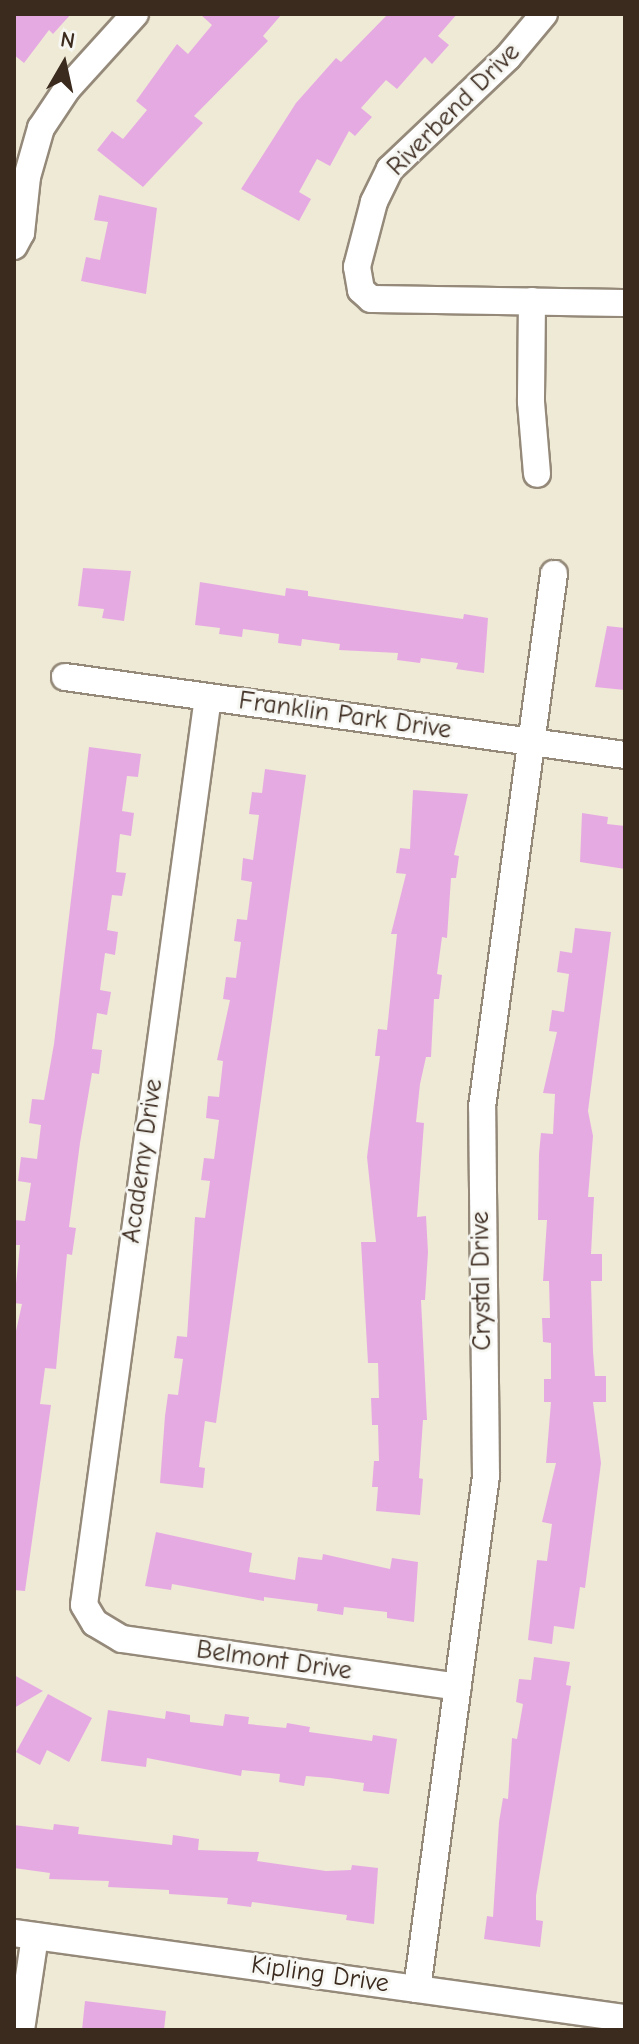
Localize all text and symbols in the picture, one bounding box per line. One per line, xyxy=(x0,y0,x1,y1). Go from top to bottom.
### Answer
north arrow xyxy=(24,24,104,104)
text: N xyxy=(59,26,77,54)
street label: Riverbend Drive xyxy=(381,37,527,183)
street label: Franklin Park Drive xyxy=(237,686,453,746)
street label: Academy Drive xyxy=(116,1077,170,1245)
street label: Crystal Drive xyxy=(465,1211,499,1351)
street label: Belmont Drive xyxy=(194,1635,354,1687)
street label: Kipling Drive xyxy=(249,1950,391,2000)

